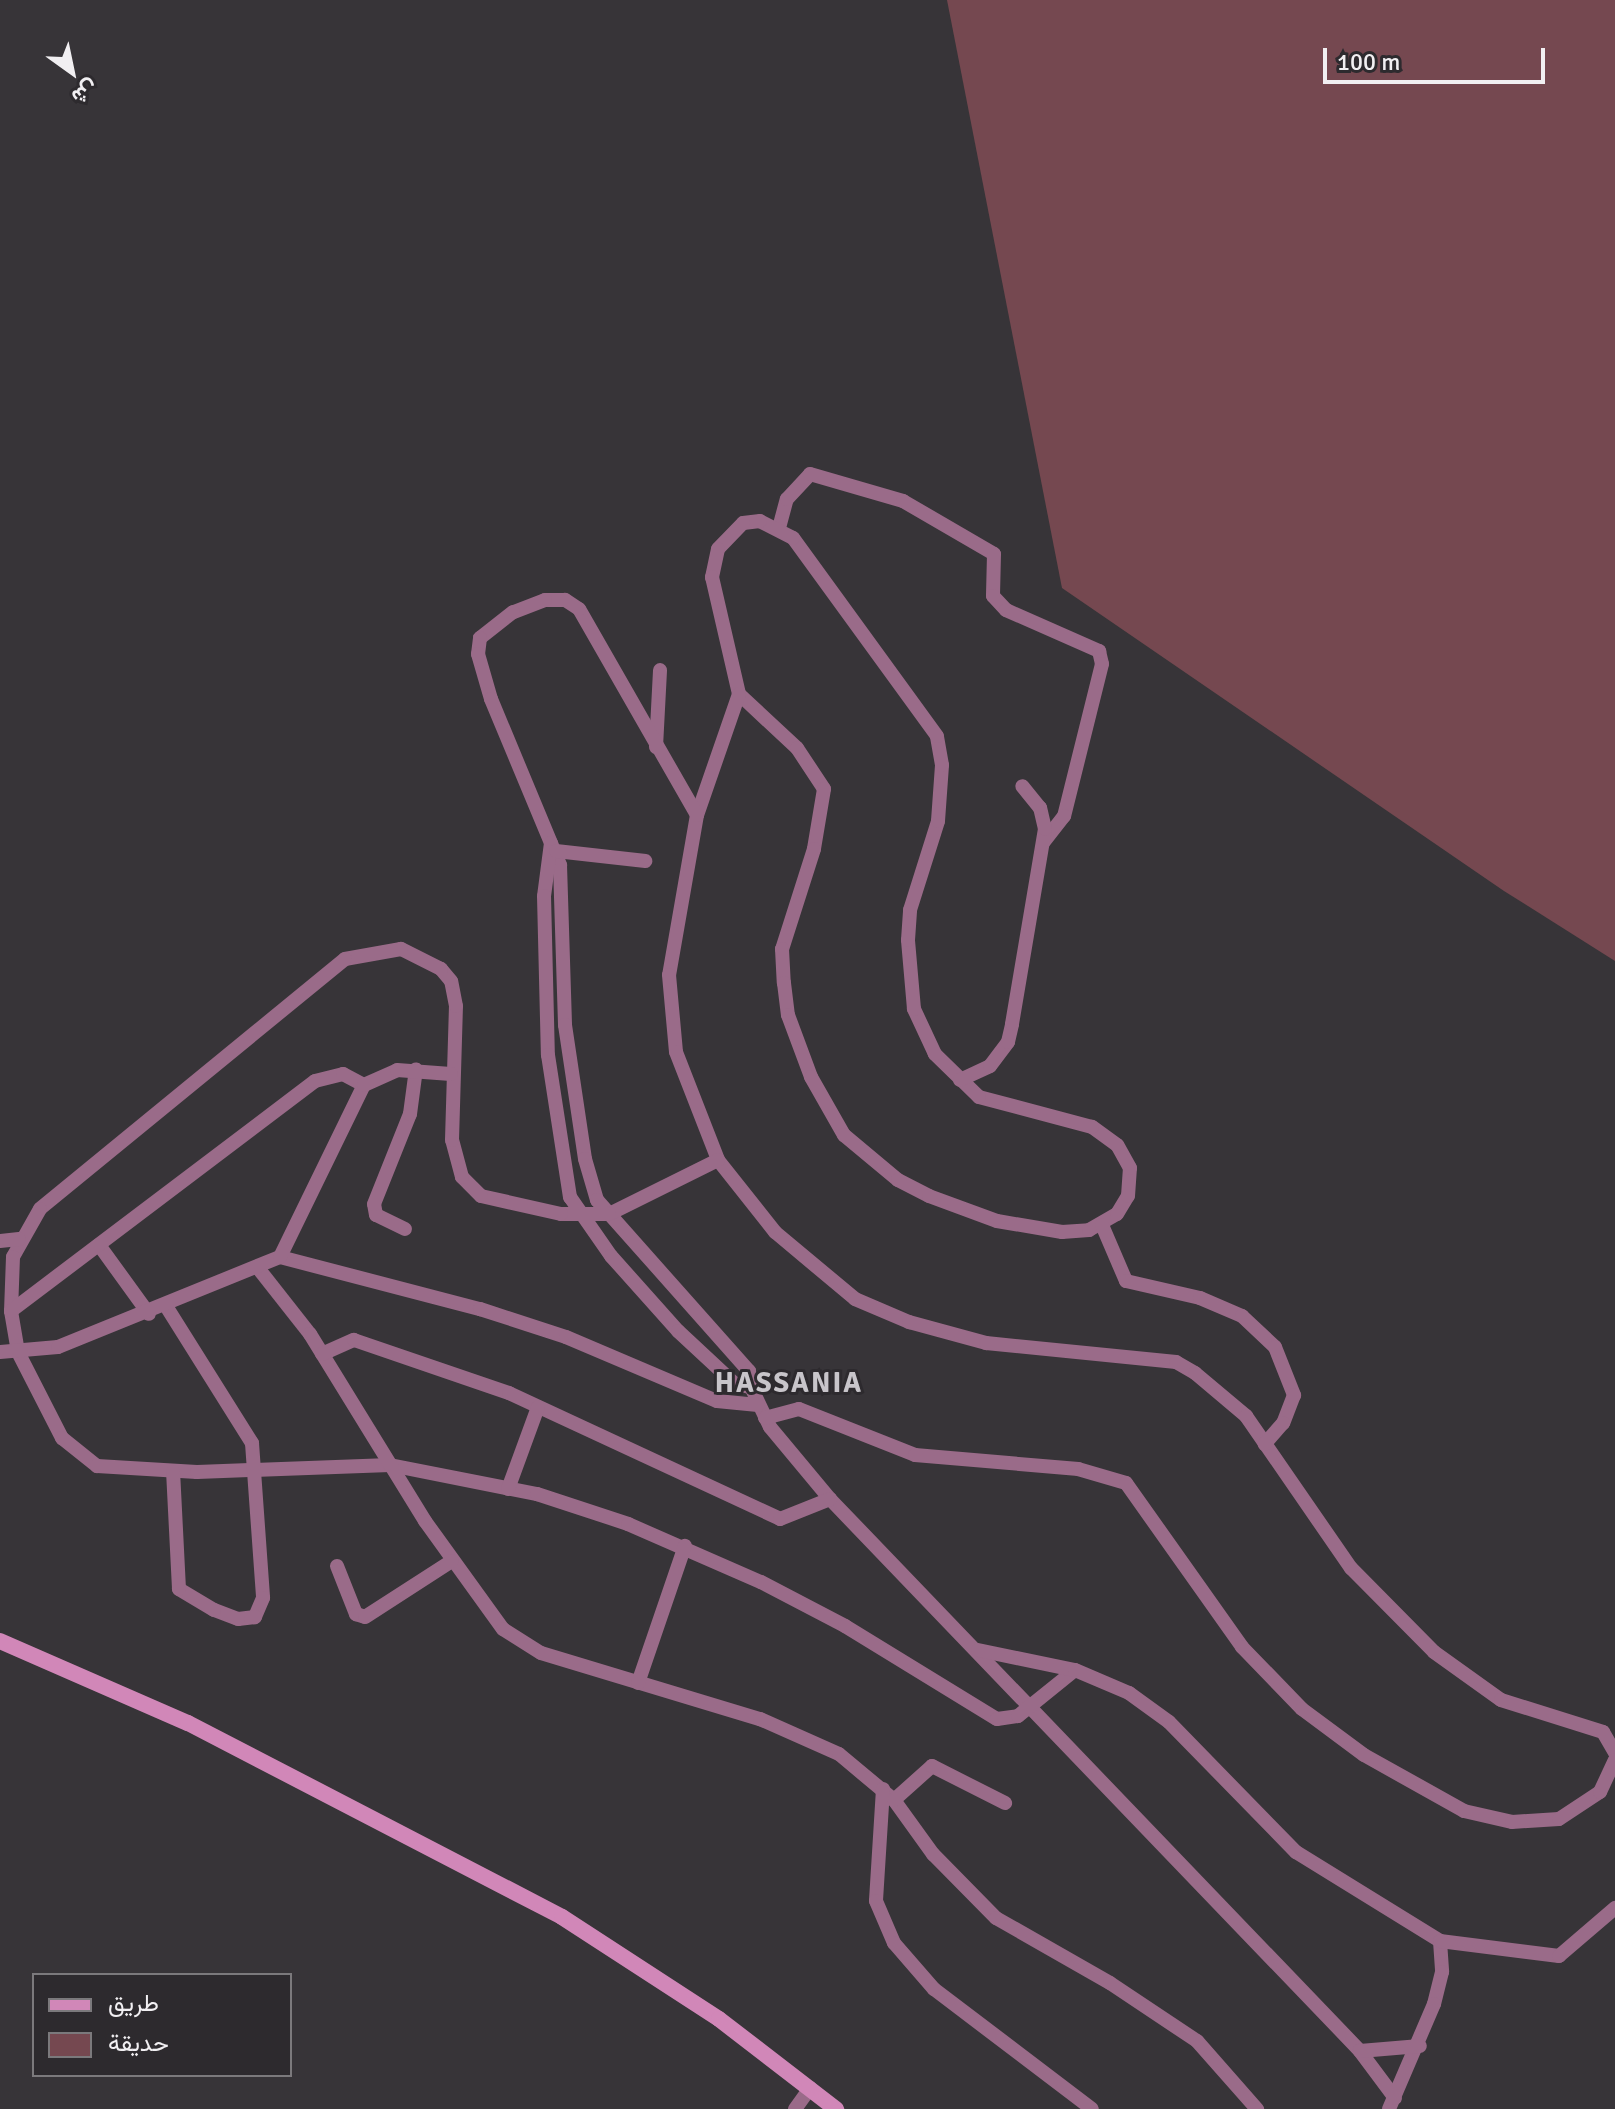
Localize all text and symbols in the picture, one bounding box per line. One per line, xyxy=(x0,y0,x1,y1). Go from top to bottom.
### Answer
north arrow xyxy=(32,32,112,112)
scale bar xyxy=(1327,32,1549,82)
text: 100 m xyxy=(1337,47,1400,77)
text: ش xyxy=(67,74,104,111)
district label: HASSANIA xyxy=(715,1366,863,1400)
legend xyxy=(32,1973,292,2077)
text: طريق xyxy=(108,1988,159,2018)
text: حديقة xyxy=(108,2028,169,2058)

